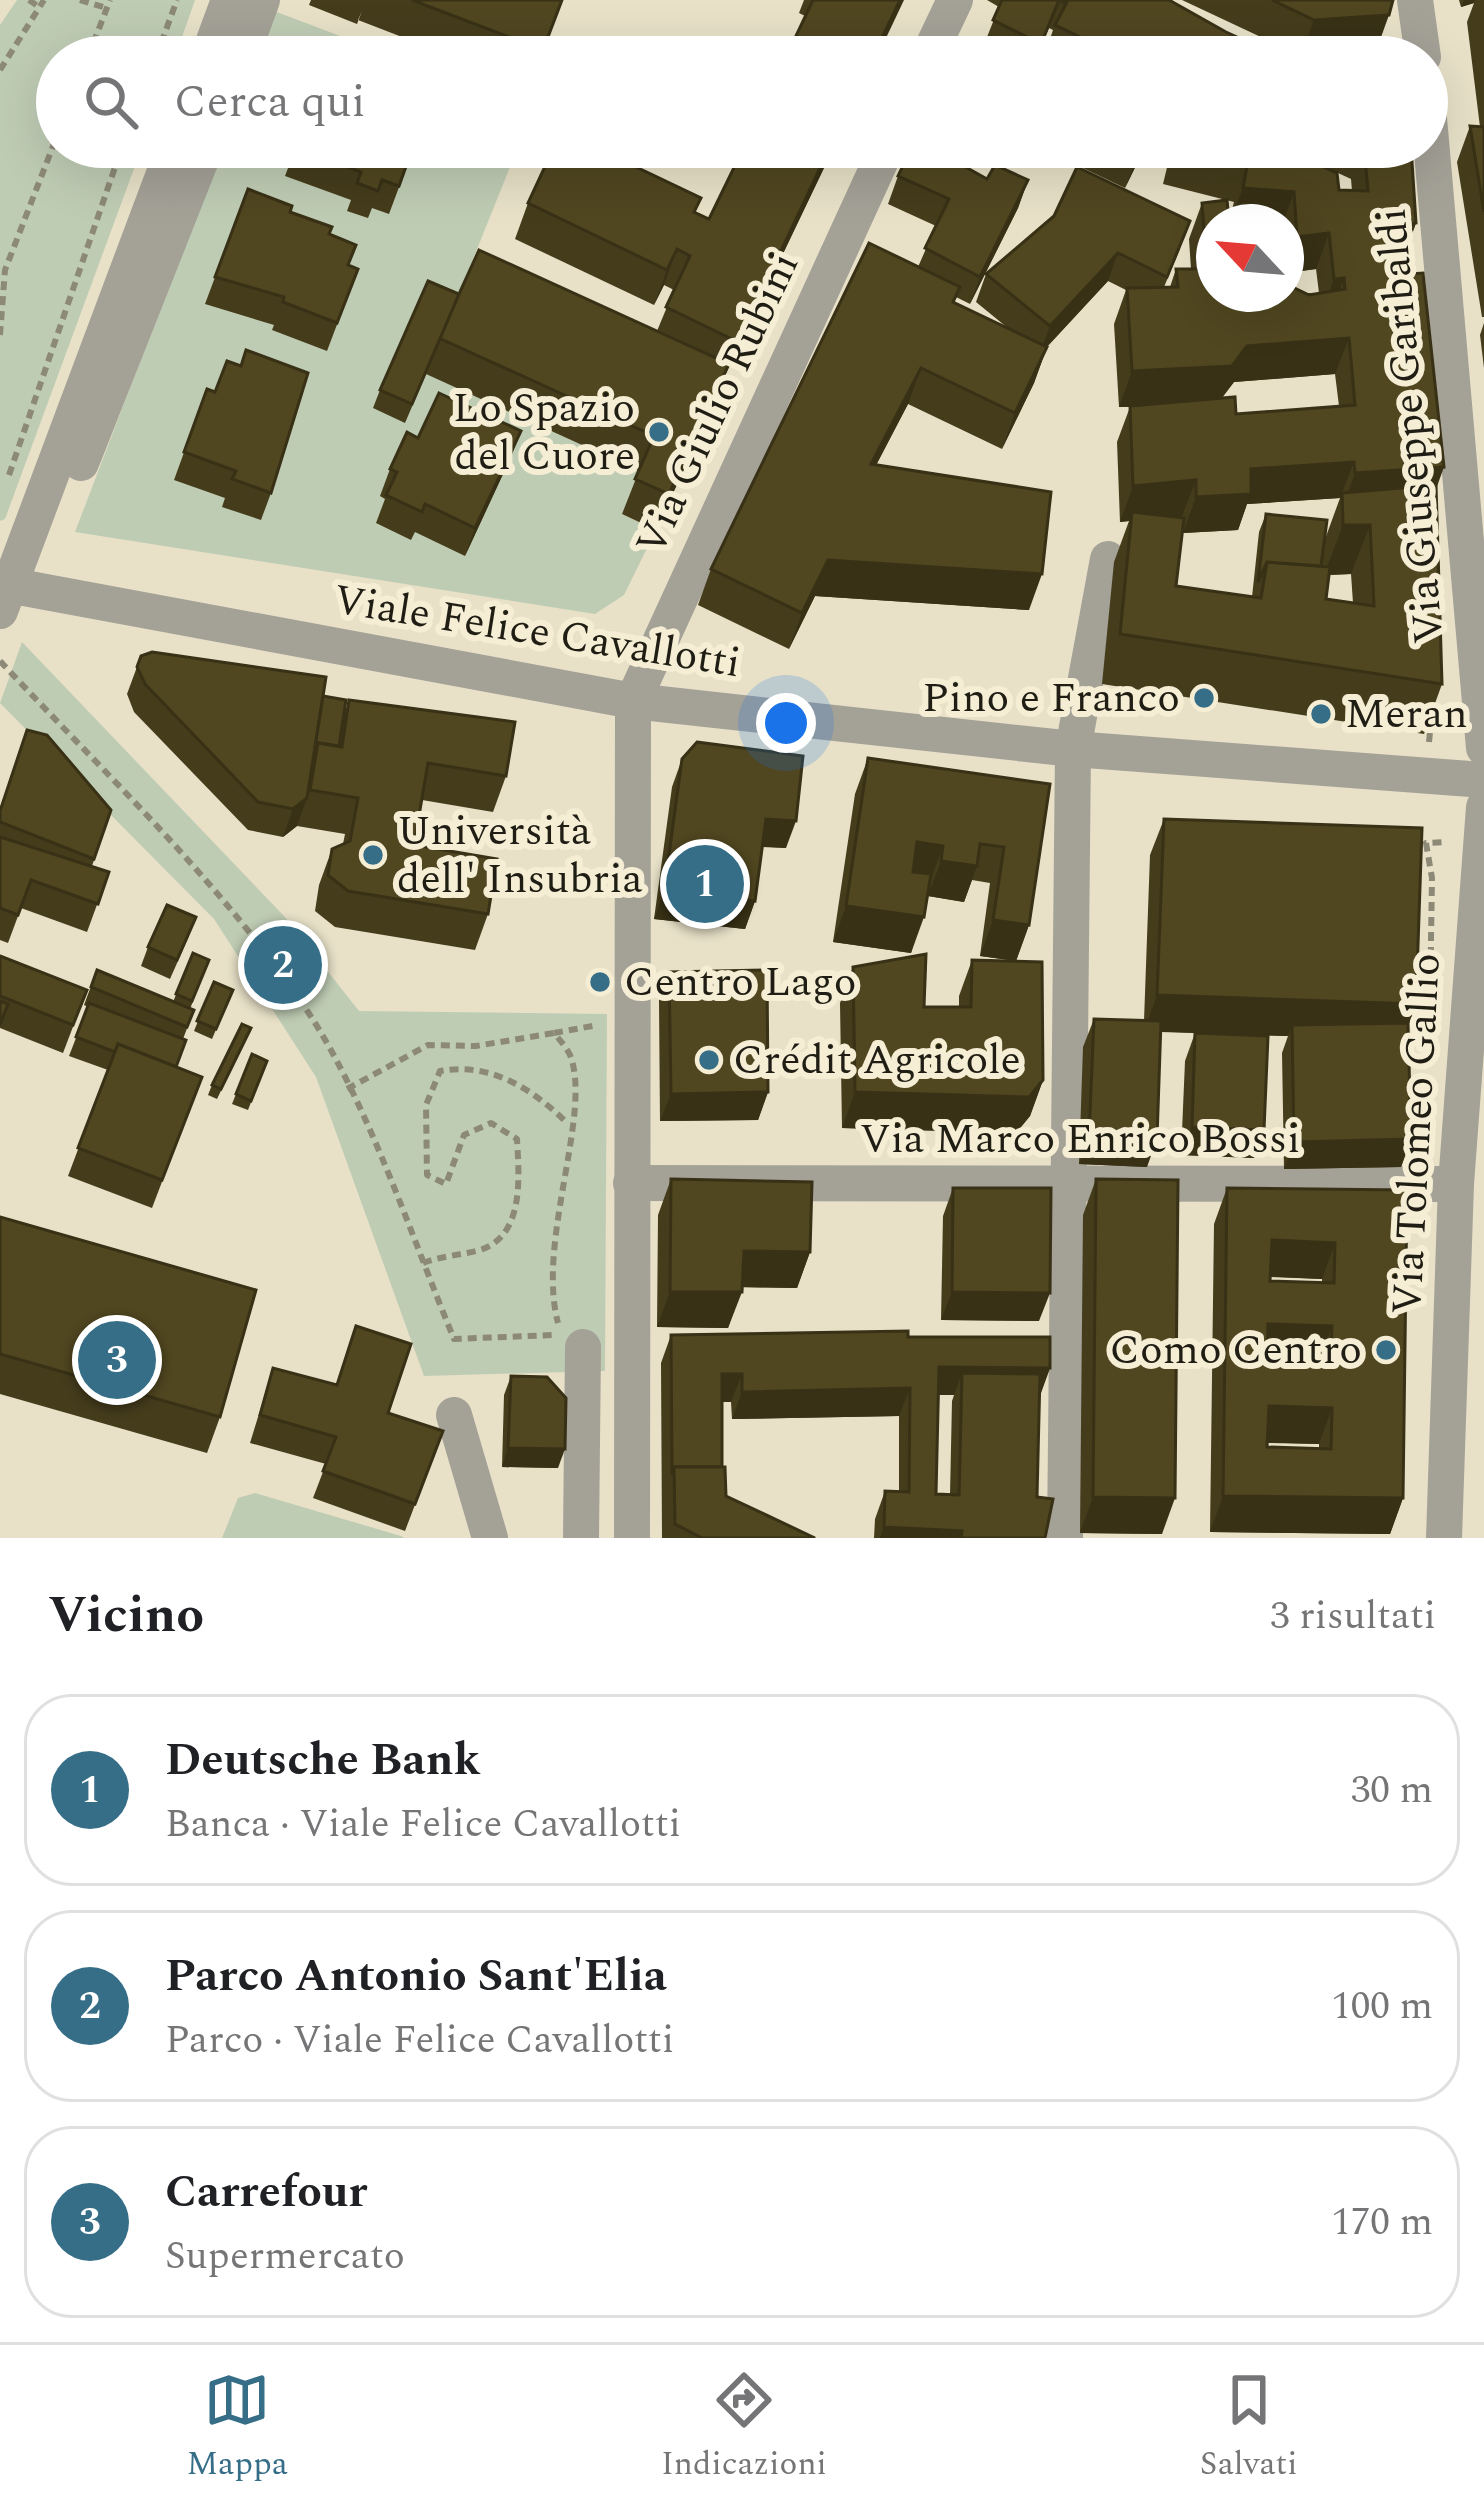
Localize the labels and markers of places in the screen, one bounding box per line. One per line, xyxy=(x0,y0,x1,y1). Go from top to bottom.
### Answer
place label: Lo Spazio del Cuore xyxy=(453,377,635,488)
marker: Lo Spazio del Cuore xyxy=(646,419,672,445)
place label: Pino e Franco xyxy=(922,667,1180,730)
place label: Meran xyxy=(1345,683,1468,746)
marker: Pino e Franco xyxy=(1191,685,1217,711)
marker: Meran xyxy=(1308,701,1334,727)
place label: Università dell' Insubria xyxy=(397,800,643,911)
pin: 1 xyxy=(666,839,744,929)
marker: Università dell' Insubria xyxy=(360,842,386,868)
pin: 2 xyxy=(244,920,322,1010)
place label: Centro Lago xyxy=(624,951,856,1014)
marker: Centro Lago xyxy=(587,969,613,995)
place label: Crédit Agricole xyxy=(733,1029,1021,1092)
marker: Crédit Agricole xyxy=(696,1047,722,1073)
pin: 3 xyxy=(78,1315,156,1405)
place label: Como Centro xyxy=(1110,1319,1362,1382)
marker: Como Centro xyxy=(1373,1337,1399,1363)

